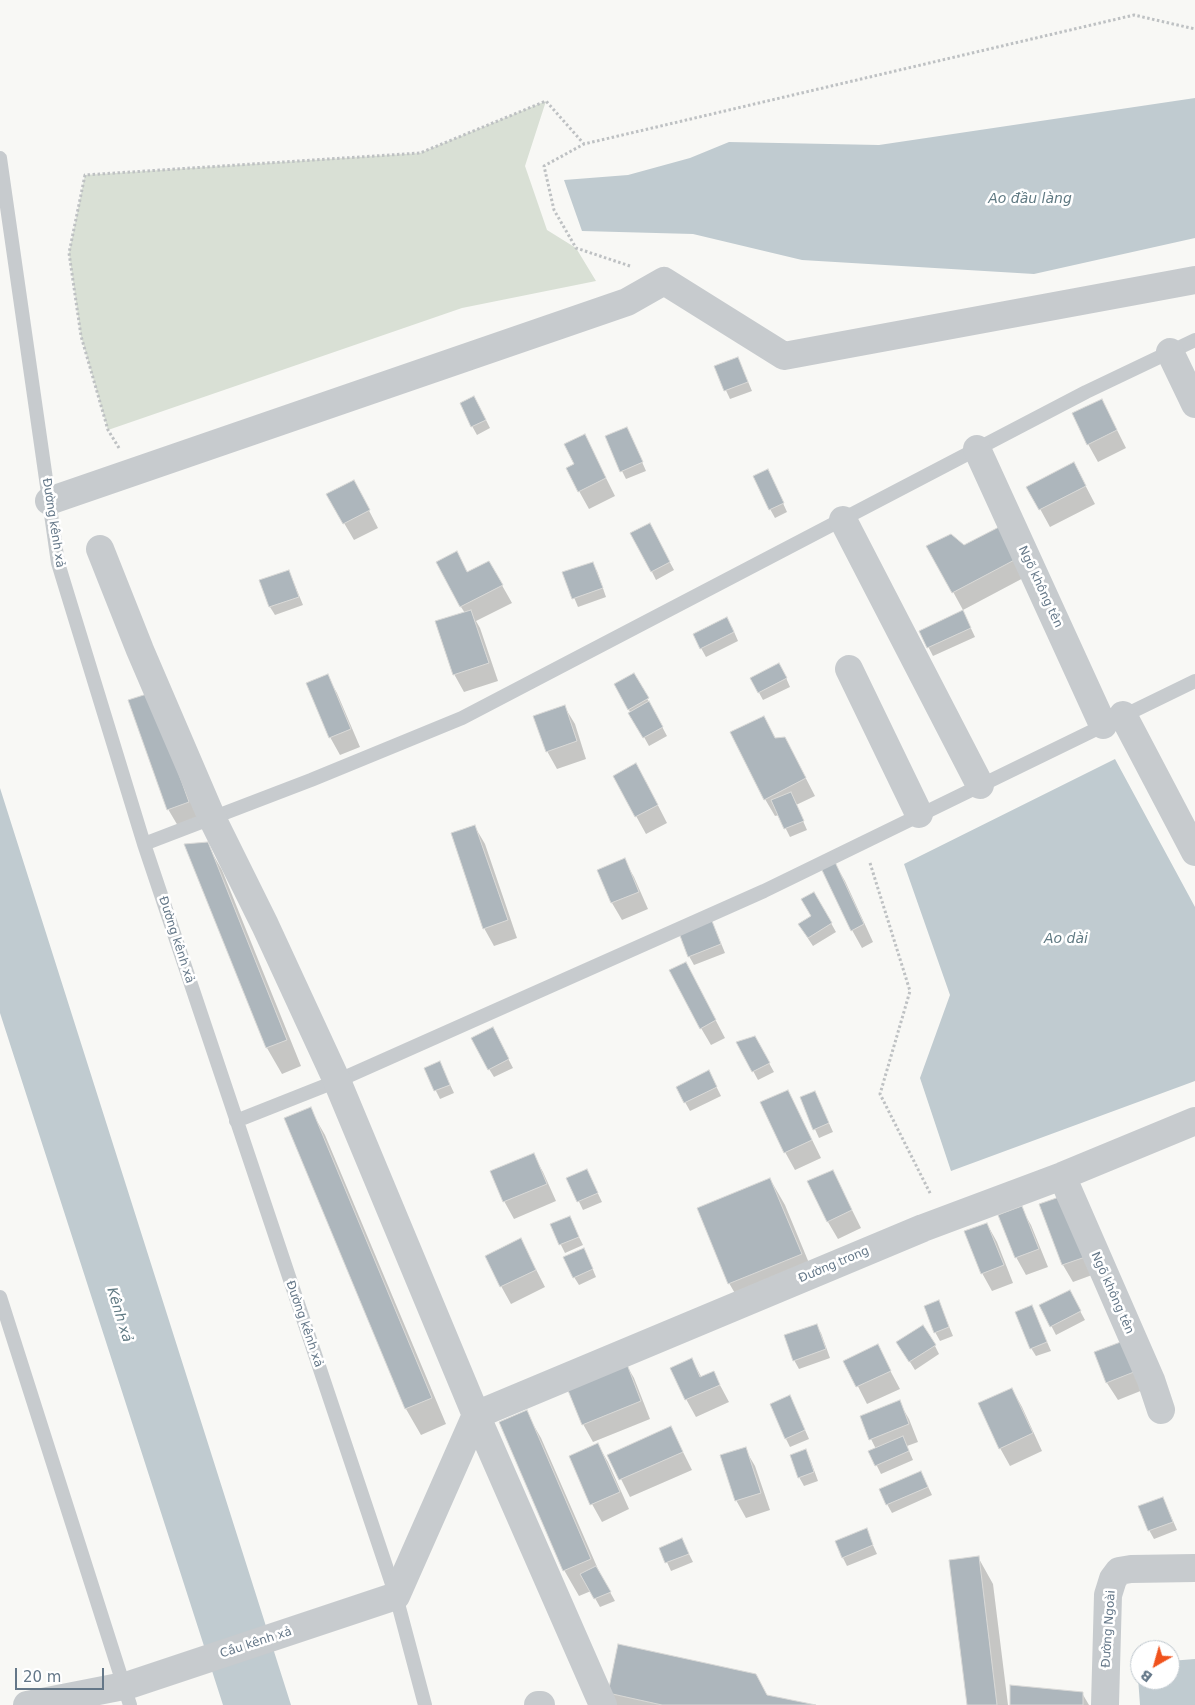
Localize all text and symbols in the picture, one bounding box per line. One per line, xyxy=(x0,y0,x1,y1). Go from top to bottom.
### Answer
water label: Ao đầu làng xyxy=(988,191,1072,207)
street label: Đường kênh xả xyxy=(39,477,67,569)
street label: Ngõ không tên xyxy=(1015,544,1065,630)
street label: Đường kênh xả xyxy=(155,895,197,985)
water label: Ao dài xyxy=(1044,931,1088,947)
street label: Đường trong xyxy=(797,1244,871,1286)
street label: Ngõ không tên xyxy=(1087,1250,1137,1336)
street label: Đường kênh xả xyxy=(282,1279,326,1369)
water label: Kênh xả xyxy=(103,1286,135,1344)
street label: Đường Ngoài xyxy=(1099,1590,1119,1668)
street label: Cầu kênh xả xyxy=(218,1625,294,1661)
north arrow xyxy=(1130,1640,1180,1690)
scale bar xyxy=(18,1658,106,1690)
text: B xyxy=(1137,1666,1156,1686)
text: 20 m xyxy=(23,1668,61,1686)

